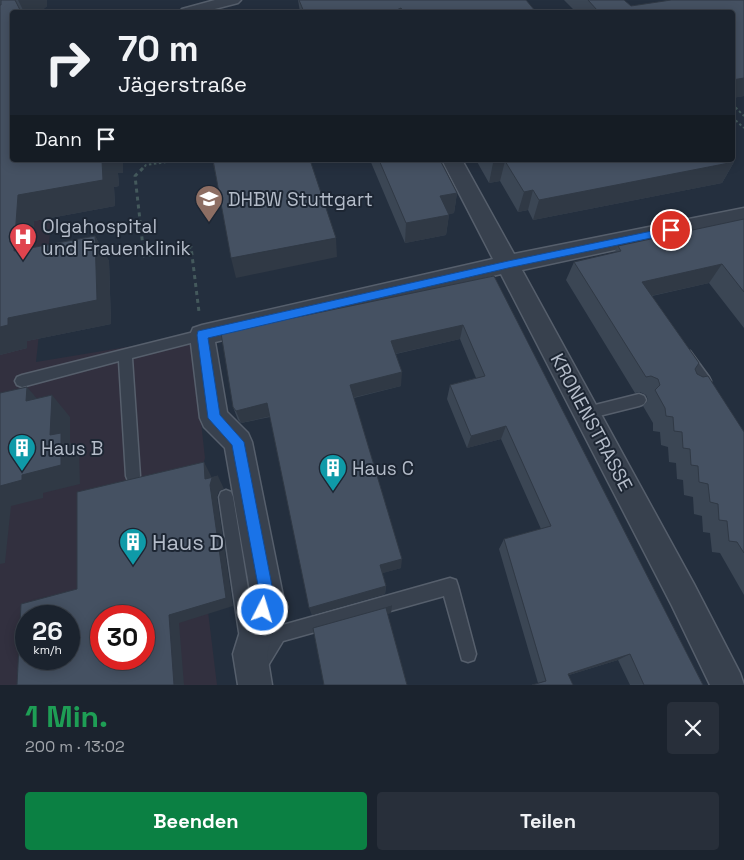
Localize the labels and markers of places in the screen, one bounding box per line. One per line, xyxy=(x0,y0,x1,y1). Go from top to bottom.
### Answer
school or university icon: DHBW Stuttgart xyxy=(194,184,224,223)
place label: DHBW Stuttgart xyxy=(228,187,373,212)
pin xyxy=(650,209,692,251)
place label: Olgahospital und Frauenklinik xyxy=(42,214,191,261)
hospital icon: Olgahospital und Frauenklinik xyxy=(8,222,38,261)
building icon: Haus B xyxy=(7,433,37,472)
place label: Haus B xyxy=(41,436,103,461)
building icon: Haus C xyxy=(318,453,348,492)
place label: Haus C xyxy=(352,456,414,481)
building icon: Haus D xyxy=(118,527,148,566)
place label: Haus D xyxy=(152,528,224,556)

